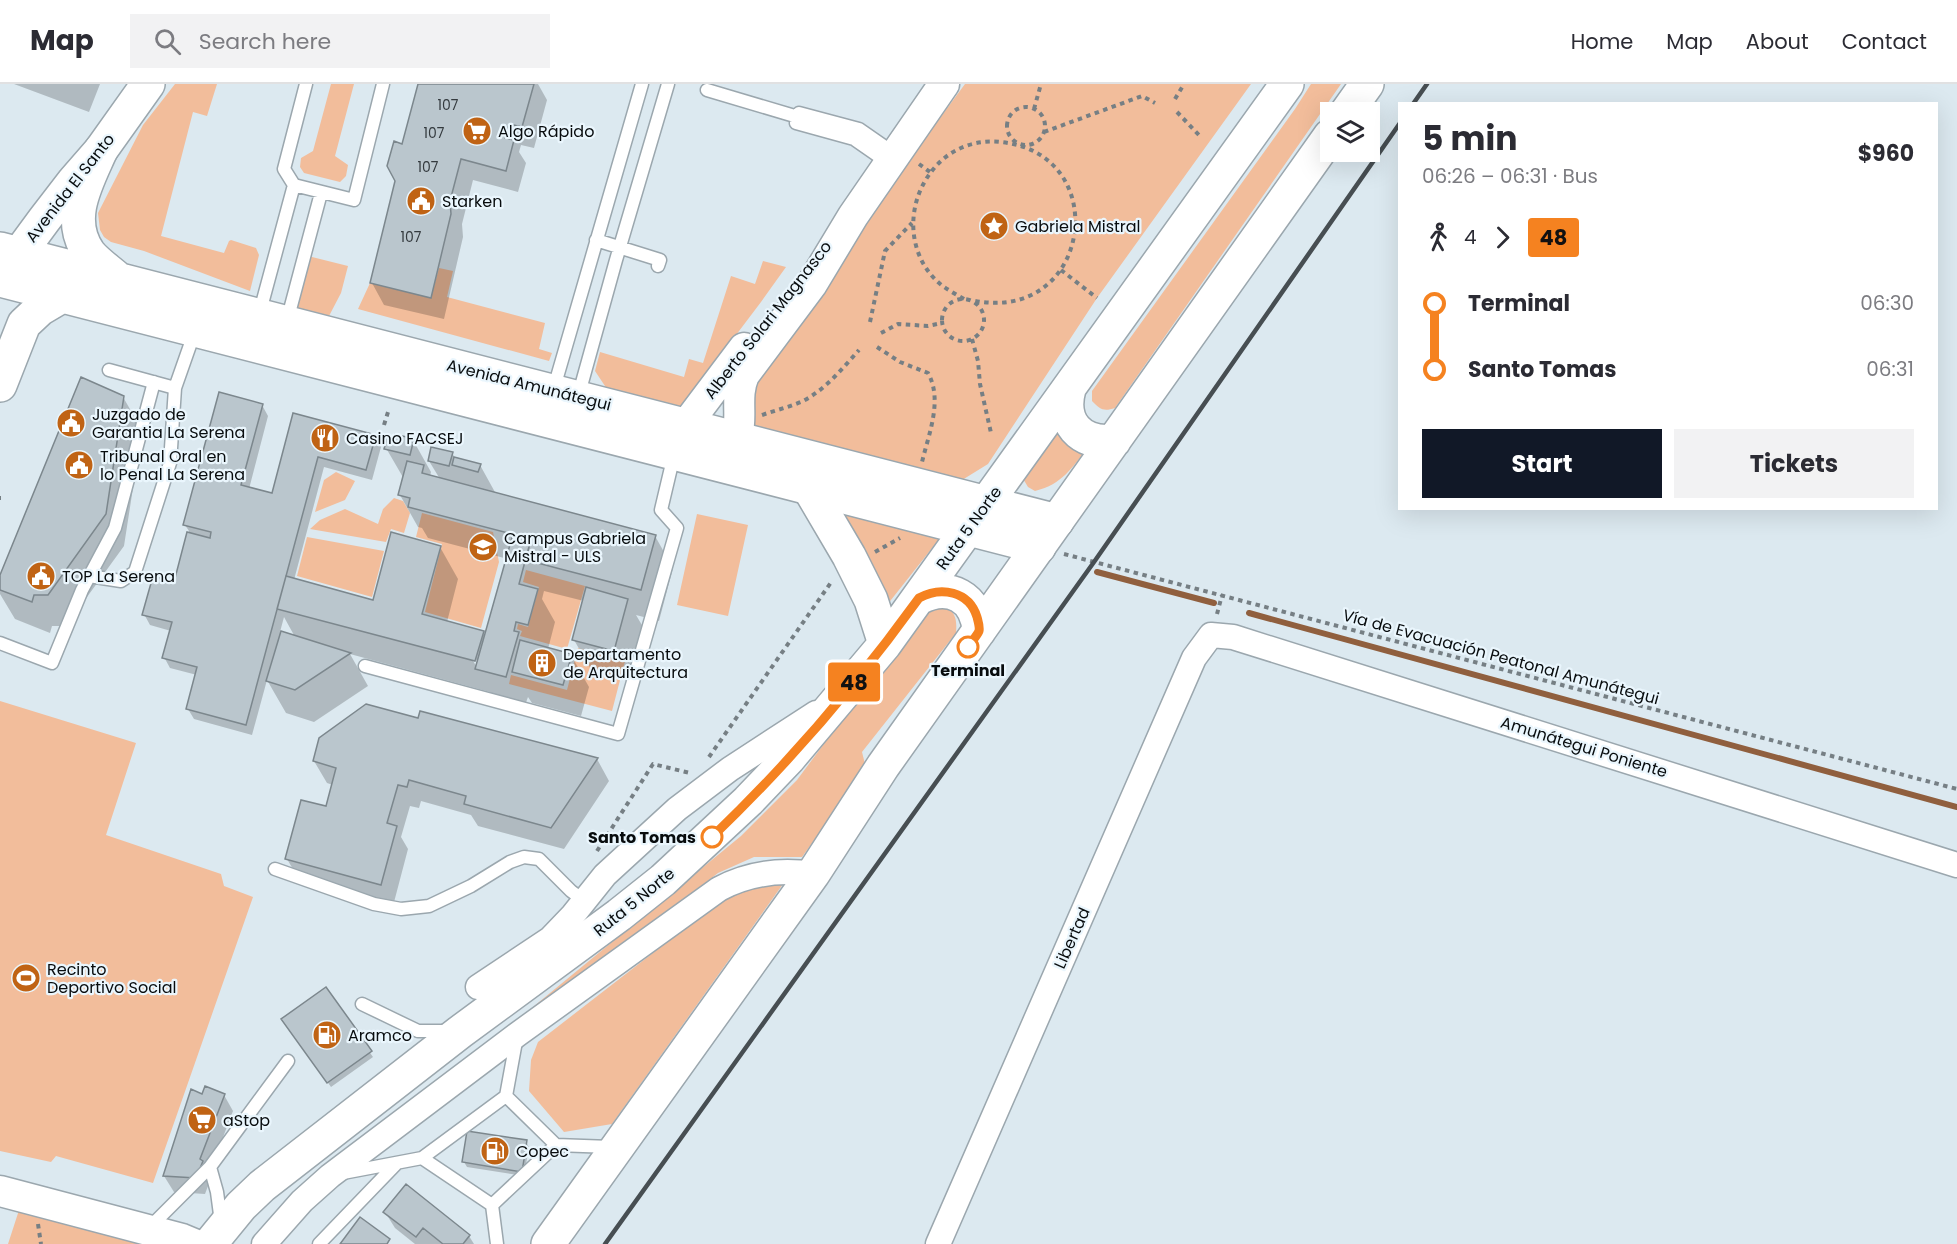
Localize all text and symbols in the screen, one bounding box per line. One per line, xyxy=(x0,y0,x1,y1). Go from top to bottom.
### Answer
search box xyxy=(130,14,550,68)
text: Map xyxy=(30,21,94,60)
icon: search xyxy=(151,25,184,58)
text: Search here xyxy=(199,26,331,57)
text: Home xyxy=(1571,27,1633,56)
text: Map xyxy=(1666,27,1713,56)
text: About xyxy=(1746,27,1809,56)
text: Contact xyxy=(1842,27,1927,56)
house number: 107 xyxy=(438,95,459,115)
map controls xyxy=(1320,102,1380,162)
button: layers xyxy=(1320,102,1380,162)
supermarket icon: Algo Rápido xyxy=(461,115,493,147)
text: 5 min xyxy=(1422,115,1517,162)
place label: Algo Rápido xyxy=(498,120,594,143)
house number: 107 xyxy=(424,123,445,143)
street label: Avenida El Santo xyxy=(20,129,120,247)
text: $960 xyxy=(1858,138,1914,169)
house number: 107 xyxy=(418,157,439,177)
text: 06:26 – 06:31 · Bus xyxy=(1422,162,1598,190)
public building icon: Starken xyxy=(405,185,437,217)
place label: Starken xyxy=(442,190,502,213)
place icon: Gabriela Mistral xyxy=(978,210,1010,242)
place label: Gabriela Mistral xyxy=(1015,215,1141,238)
icon: walk xyxy=(1422,221,1455,254)
icon: forward xyxy=(1486,221,1519,254)
text: 4 xyxy=(1464,223,1477,251)
text: 48 xyxy=(1540,223,1567,252)
house number: 107 xyxy=(401,227,422,247)
street label: Alberto Solari Magnasco xyxy=(699,236,837,404)
text: Terminal xyxy=(1468,288,1570,319)
text: 06:30 xyxy=(1860,289,1914,317)
street label: Avenida Amunátegui xyxy=(444,353,614,417)
text: Santo Tomas xyxy=(1468,354,1616,385)
text: 06:31 xyxy=(1866,355,1914,383)
place label: Juzgado de Garantia La Serena xyxy=(92,403,245,444)
public building icon: Juzgado de Garantia La Serena xyxy=(55,407,87,439)
restaurant icon: Casino FACSEJ xyxy=(309,422,341,454)
place label: Casino FACSEJ xyxy=(346,427,464,450)
button: Start xyxy=(1422,429,1662,498)
button: Tickets xyxy=(1674,429,1914,498)
place label: Tribunal Oral en lo Penal La Serena xyxy=(100,445,245,486)
public building icon: Tribunal Oral en lo Penal La Serena xyxy=(63,449,95,481)
street label: Ruta 5 Norte xyxy=(931,481,1007,575)
place label: Campus Gabriela Mistral - ULS xyxy=(504,527,646,568)
school or university icon: Campus Gabriela Mistral - ULS xyxy=(467,531,499,563)
public building icon: TOP La Serena xyxy=(25,560,57,592)
place label: TOP La Serena xyxy=(62,565,175,588)
street label: Vía de Evacuación Peatonal Amunátegui xyxy=(1340,604,1662,710)
marker: Terminal xyxy=(957,636,979,658)
place label: Departamento de Arquitectura xyxy=(563,643,688,684)
building icon: Departamento de Arquitectura xyxy=(526,647,558,679)
place label: Terminal xyxy=(931,659,1005,682)
line badge: 48 xyxy=(827,662,881,702)
text: 48 xyxy=(840,668,868,697)
street label: Amunátegui Poniente xyxy=(1498,711,1670,783)
place label: Santo Tomas xyxy=(588,826,696,849)
marker: Santo Tomas xyxy=(701,826,723,848)
street label: Ruta 5 Norte xyxy=(589,862,680,942)
street label: Libertad xyxy=(1048,904,1096,972)
place label: Recinto Deportivo Social xyxy=(47,958,177,999)
sports icon: Recinto Deportivo Social xyxy=(10,962,42,994)
fuel station icon: Aramco xyxy=(311,1019,343,1051)
place label: Aramco xyxy=(348,1024,412,1047)
supermarket icon: aStop xyxy=(186,1104,218,1136)
place label: aStop xyxy=(223,1109,270,1132)
fuel station icon: Copec xyxy=(479,1135,511,1167)
place label: Copec xyxy=(516,1140,569,1163)

